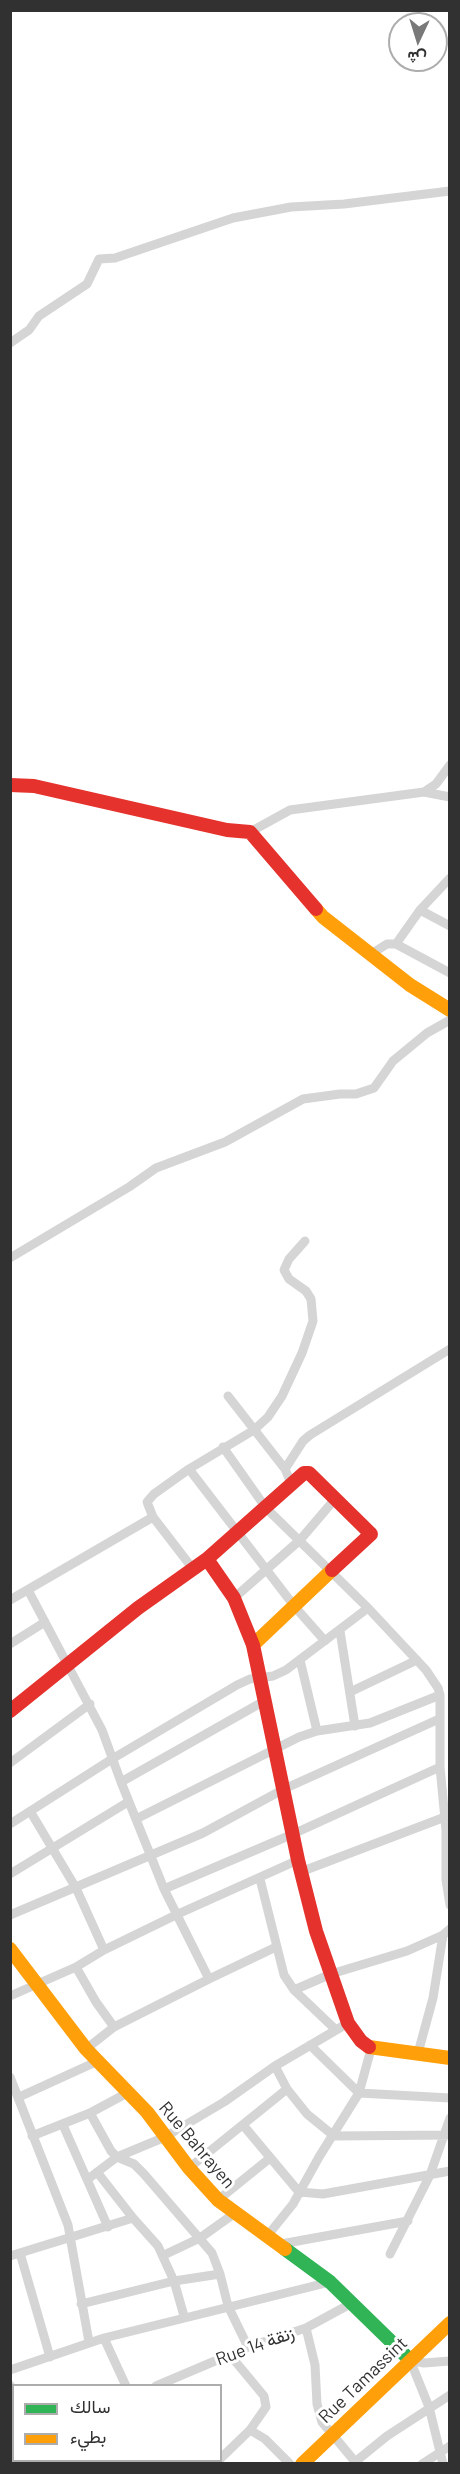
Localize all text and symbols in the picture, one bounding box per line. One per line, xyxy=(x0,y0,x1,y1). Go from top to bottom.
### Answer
north arrow xyxy=(388,12,448,72)
text: ش xyxy=(407,48,427,69)
street label: Rue Bahrayen xyxy=(154,2097,240,2193)
street label: Rue 14 زنقة xyxy=(213,2322,297,2370)
street label: Rue Tamassint xyxy=(314,2332,412,2428)
legend xyxy=(12,2384,222,2462)
text: سالك xyxy=(70,2395,110,2417)
text: بطيء xyxy=(70,2425,106,2447)

